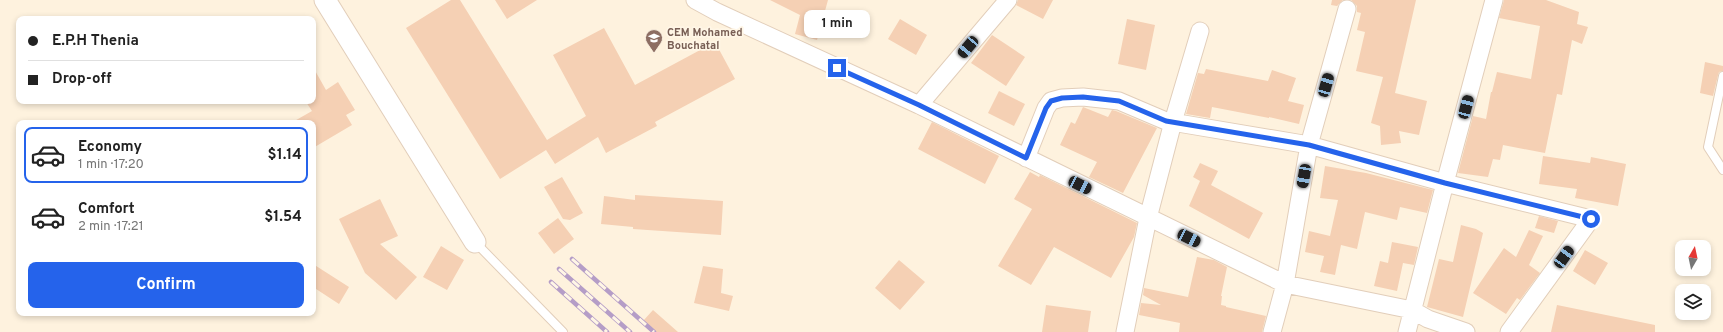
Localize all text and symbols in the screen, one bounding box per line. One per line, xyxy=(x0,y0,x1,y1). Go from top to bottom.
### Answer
callout: 1 min xyxy=(804,10,870,38)
text: 1 min xyxy=(821,16,853,32)
place label: CEM Mohamed Bouchatal xyxy=(667,26,743,53)
school or university icon: CEM Mohamed Bouchatal xyxy=(644,28,664,53)
text: E.P.H Thenia xyxy=(52,32,139,51)
car xyxy=(956,34,980,60)
route end xyxy=(828,59,846,77)
text: Drop-off xyxy=(52,70,112,89)
car xyxy=(1317,72,1335,98)
car xyxy=(1457,94,1475,120)
icon: car xyxy=(30,137,66,173)
text: Economy xyxy=(78,138,142,157)
text: $1.14 xyxy=(268,146,302,165)
text: 1 min · 17:20 xyxy=(78,157,144,173)
car xyxy=(1296,163,1312,189)
car xyxy=(1067,174,1093,196)
icon: car xyxy=(30,199,66,235)
text: Comfort xyxy=(78,200,135,219)
text: $1.54 xyxy=(264,208,302,227)
route start xyxy=(1582,210,1600,228)
text: 2 min · 17:21 xyxy=(78,219,144,235)
car xyxy=(1176,227,1202,249)
north arrow xyxy=(1675,240,1711,276)
map controls xyxy=(1675,240,1711,320)
car xyxy=(1552,244,1576,270)
button: Confirm xyxy=(28,262,304,308)
button: layers xyxy=(1675,284,1711,320)

